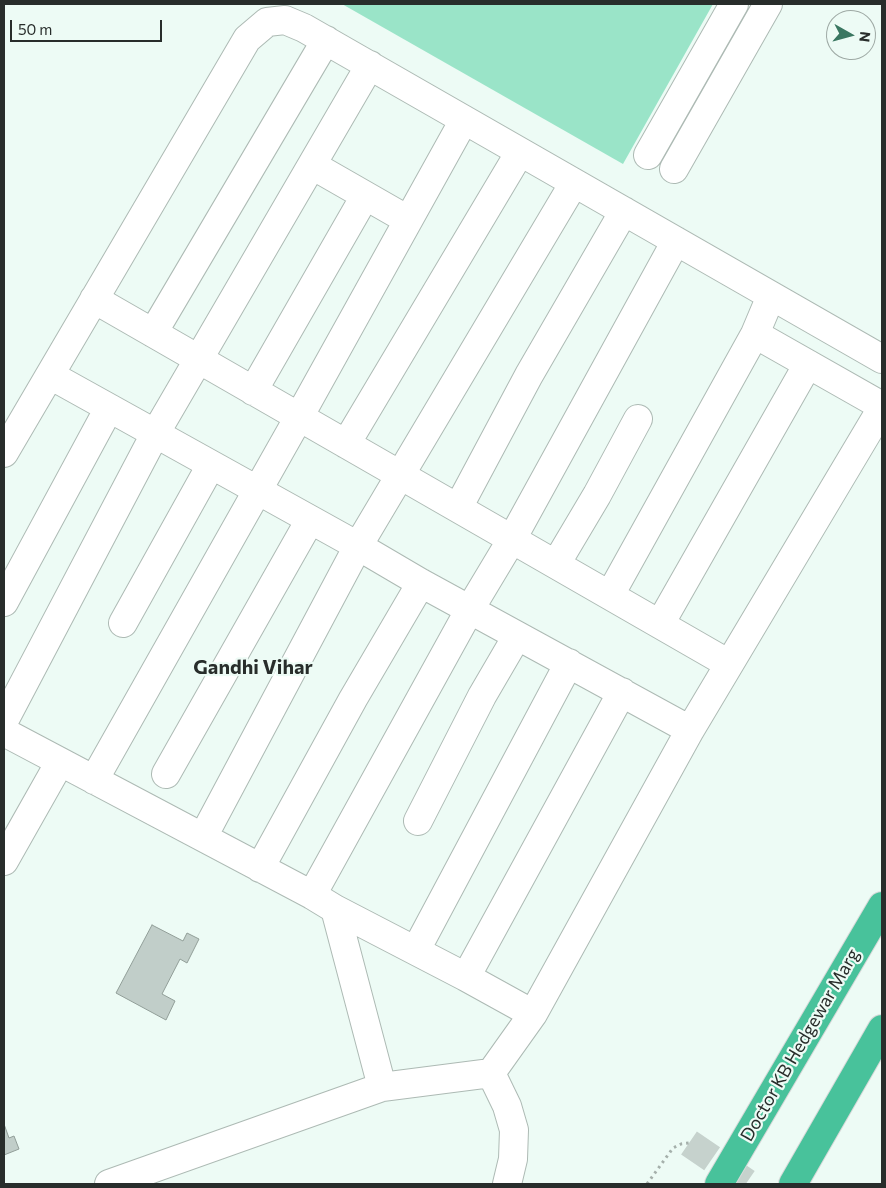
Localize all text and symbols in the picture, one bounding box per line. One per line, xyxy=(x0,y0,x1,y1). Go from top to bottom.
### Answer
scale bar xyxy=(12,10,165,42)
north arrow xyxy=(826,10,876,60)
text: 50 m xyxy=(18,20,52,38)
text: N xyxy=(856,31,874,43)
district label: Gandhi Vihar xyxy=(193,655,313,679)
street label: Doctor KB Hedgewar Marg xyxy=(736,945,864,1145)

